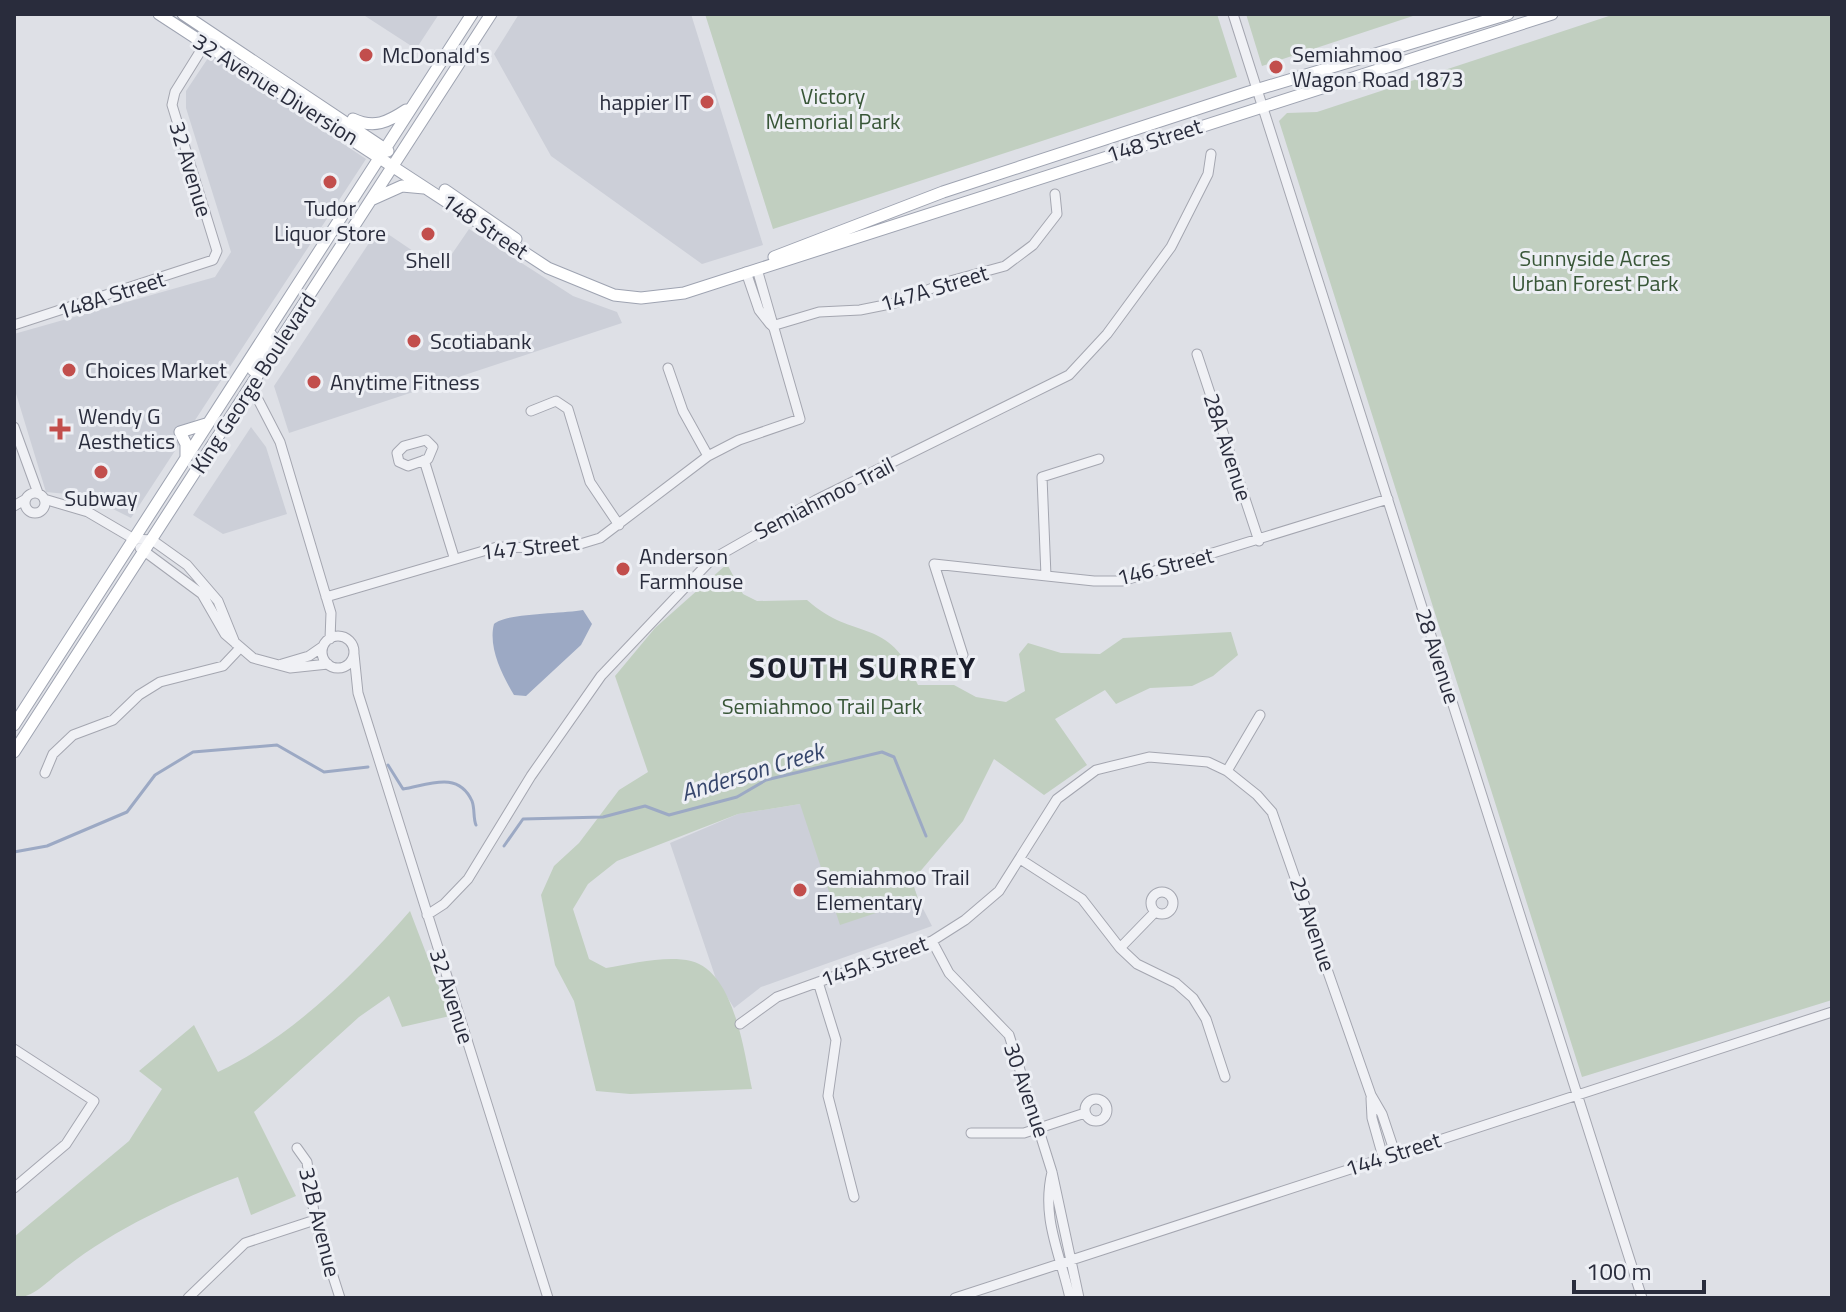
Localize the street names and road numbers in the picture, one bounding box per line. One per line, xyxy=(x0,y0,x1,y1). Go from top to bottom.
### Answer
street label: 32 Avenue Diversion xyxy=(187,24,365,154)
street label: 148 Street xyxy=(1102,109,1206,171)
street label: 32 Avenue xyxy=(160,117,222,221)
street label: 148 Street xyxy=(435,184,536,268)
street label: 147A Street xyxy=(876,255,993,321)
street label: 148A Street xyxy=(53,262,170,328)
street label: King George Boulevard xyxy=(182,286,324,480)
street label: 28A Avenue xyxy=(1195,389,1261,505)
street label: Semiahmoo Trail xyxy=(748,448,900,548)
street label: 147 Street xyxy=(479,525,581,569)
street label: 146 Street xyxy=(1113,538,1217,594)
street label: 28 Avenue xyxy=(1407,604,1469,708)
street label: 29 Avenue xyxy=(1281,872,1345,976)
street label: 145A Street xyxy=(816,926,933,996)
street label: 32 Avenue xyxy=(421,944,483,1048)
street label: 30 Avenue xyxy=(995,1038,1059,1142)
street label: 144 Street xyxy=(1341,1123,1445,1185)
street label: 32B Avenue xyxy=(290,1164,350,1280)

